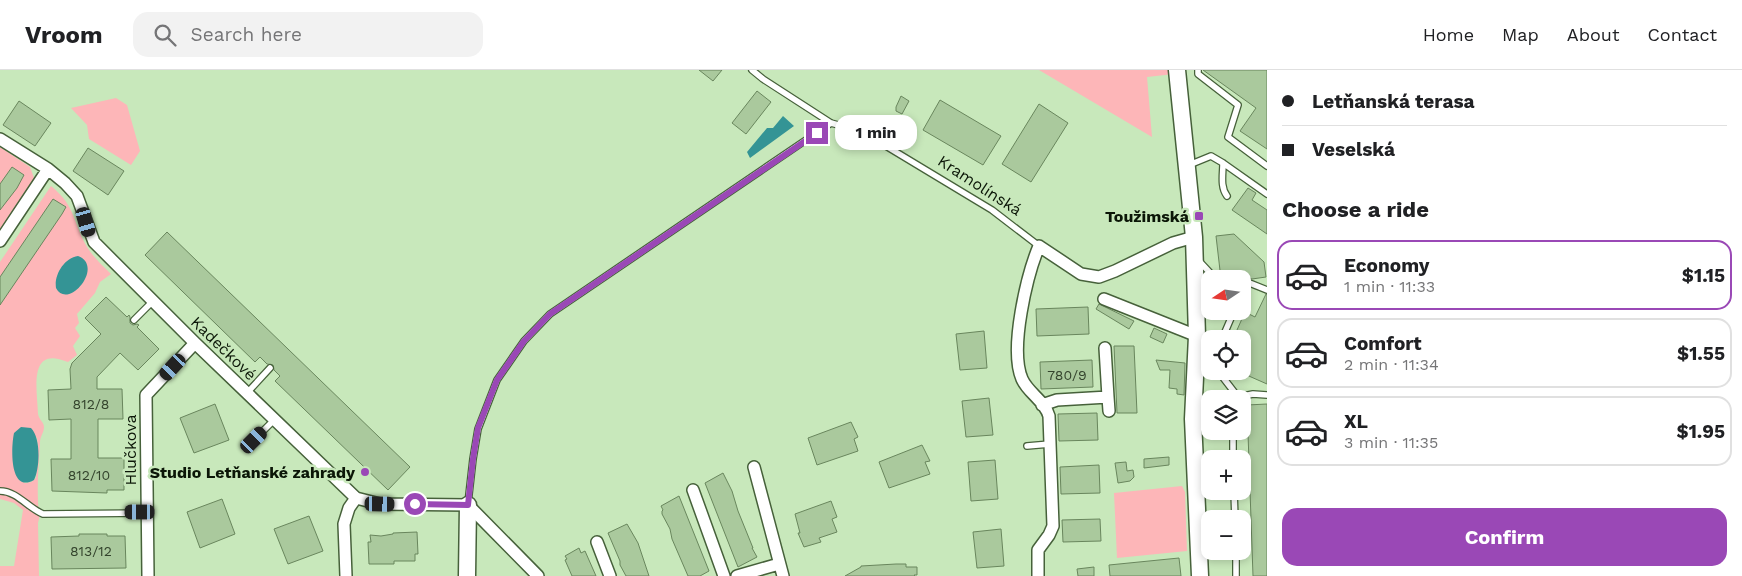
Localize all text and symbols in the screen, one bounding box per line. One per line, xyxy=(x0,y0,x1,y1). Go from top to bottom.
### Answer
search box xyxy=(133,12,483,57)
text: Vroom xyxy=(25,21,103,49)
icon: search xyxy=(151,21,179,49)
text: Search here xyxy=(191,23,302,46)
text: Home xyxy=(1423,24,1474,45)
text: Map xyxy=(1502,24,1539,45)
text: About xyxy=(1567,24,1619,45)
text: Contact xyxy=(1647,24,1717,45)
text: Letňanská terasa xyxy=(1312,90,1475,113)
callout: 1 min xyxy=(834,116,917,150)
route end xyxy=(806,122,828,144)
text: 1 min xyxy=(855,123,897,142)
text: Veselská xyxy=(1312,138,1395,161)
street label: Kramolínská xyxy=(934,151,1025,220)
text: Choose a ride xyxy=(1282,197,1429,222)
car xyxy=(74,206,97,238)
place label: Toužimská xyxy=(1105,207,1190,226)
marker: Toužimská xyxy=(1193,210,1205,222)
icon: car xyxy=(1284,253,1329,298)
text: Economy xyxy=(1344,254,1429,277)
text: $1.15 xyxy=(1682,264,1725,287)
north arrow xyxy=(1201,270,1251,320)
map controls xyxy=(1201,270,1251,560)
text: 1 min · 11:33 xyxy=(1344,277,1435,296)
street label: Kadečkové xyxy=(187,313,260,384)
button: locate xyxy=(1201,330,1251,380)
icon: car xyxy=(1284,331,1329,376)
text: Comfort xyxy=(1344,332,1422,355)
text: $1.55 xyxy=(1677,342,1725,365)
car xyxy=(157,351,188,383)
text: 2 min · 11:34 xyxy=(1344,355,1439,374)
house number: 780/9 xyxy=(1047,367,1087,383)
button: layers xyxy=(1201,390,1251,440)
house number: 812/8 xyxy=(73,396,109,412)
icon: car xyxy=(1284,409,1329,454)
text: XL xyxy=(1344,410,1368,433)
street label: Hlučkova xyxy=(121,415,140,485)
text: $1.95 xyxy=(1676,420,1725,443)
car xyxy=(238,424,269,456)
text: 3 min · 11:35 xyxy=(1344,433,1438,452)
button: + xyxy=(1201,450,1251,500)
place label: Studio Letňanské zahrady xyxy=(150,463,356,482)
marker: Studio Letňanské zahrady xyxy=(359,466,371,478)
house number: 812/10 xyxy=(68,467,110,483)
route start xyxy=(404,493,426,515)
car xyxy=(364,496,395,512)
car xyxy=(125,505,155,520)
button: Confirm xyxy=(1282,508,1727,566)
button: − xyxy=(1201,510,1251,560)
house number: 813/12 xyxy=(70,543,112,559)

